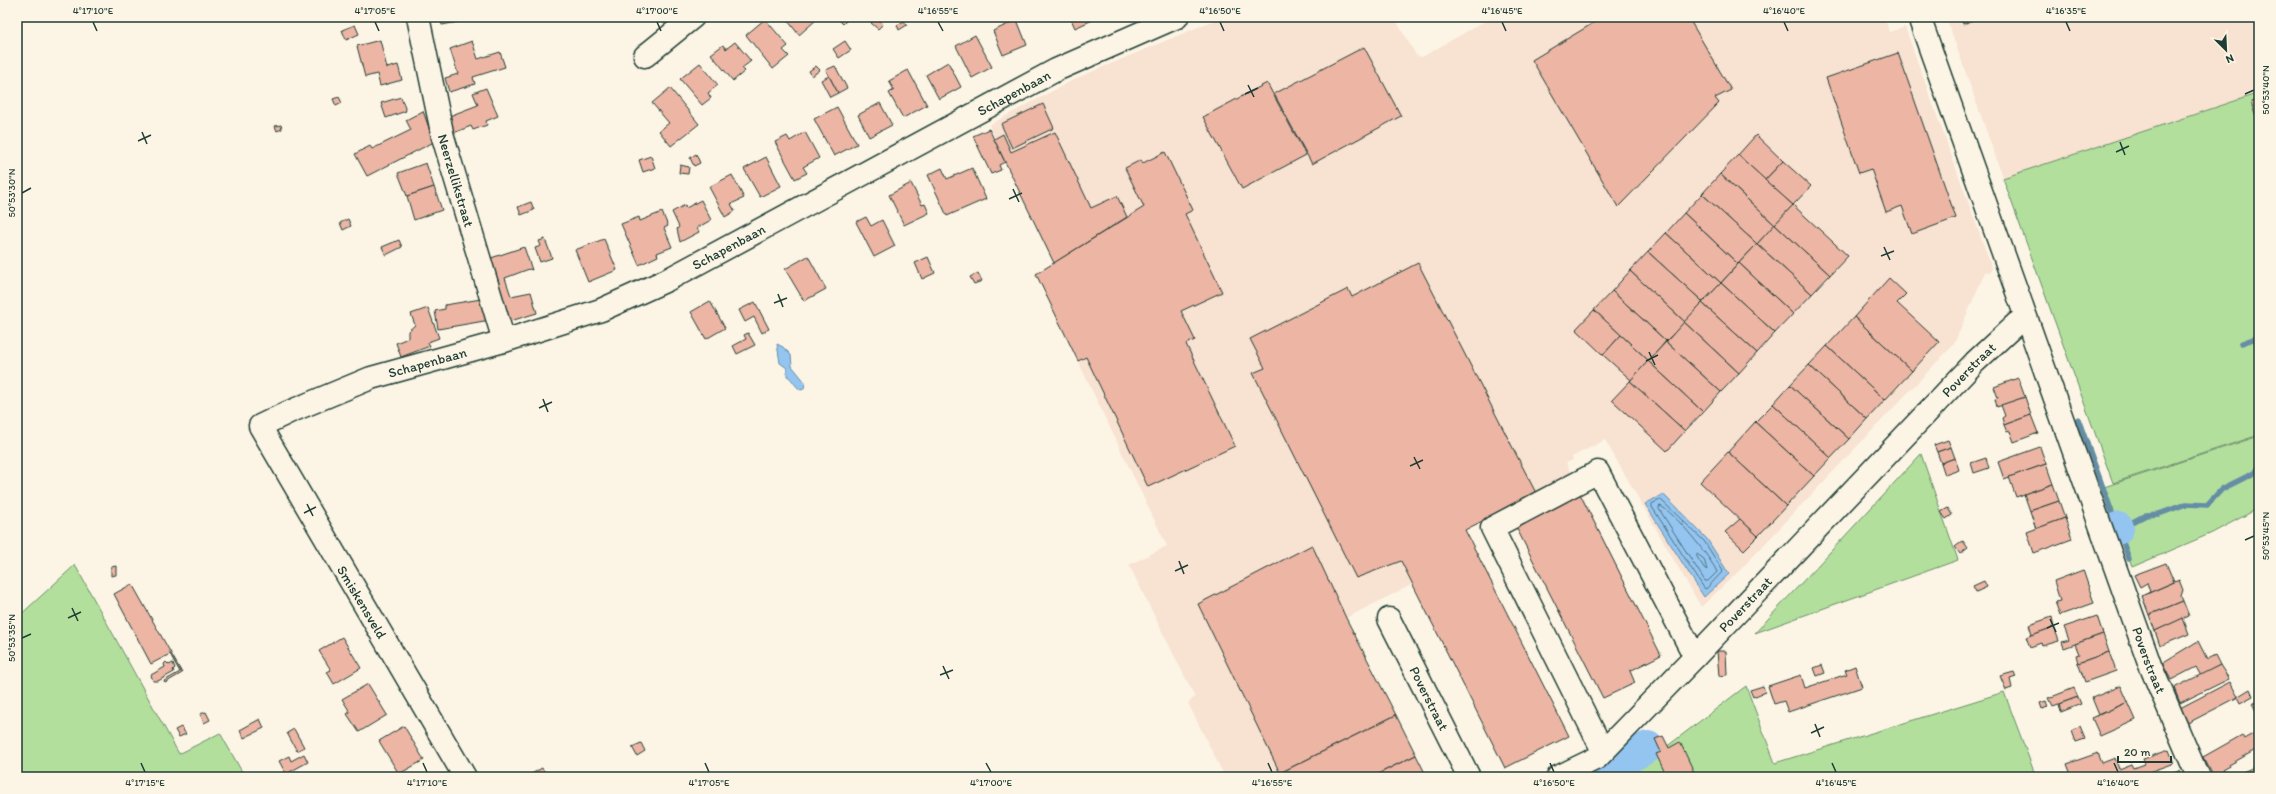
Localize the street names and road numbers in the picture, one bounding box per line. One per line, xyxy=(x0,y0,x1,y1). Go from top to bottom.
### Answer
street label: Schapenbaan xyxy=(975,67,1054,120)
street label: Neerzellikstraat xyxy=(434,132,477,229)
street label: Schapenbaan xyxy=(689,220,769,274)
street label: Poverstraat xyxy=(1938,339,2000,401)
street label: Schapenbaan xyxy=(386,344,469,382)
street label: Smiskensveld xyxy=(333,563,390,642)
street label: Poverstraat xyxy=(1715,573,1776,636)
street label: Poverstraat xyxy=(2128,625,2169,696)
street label: Poverstraat xyxy=(1405,664,1452,734)

